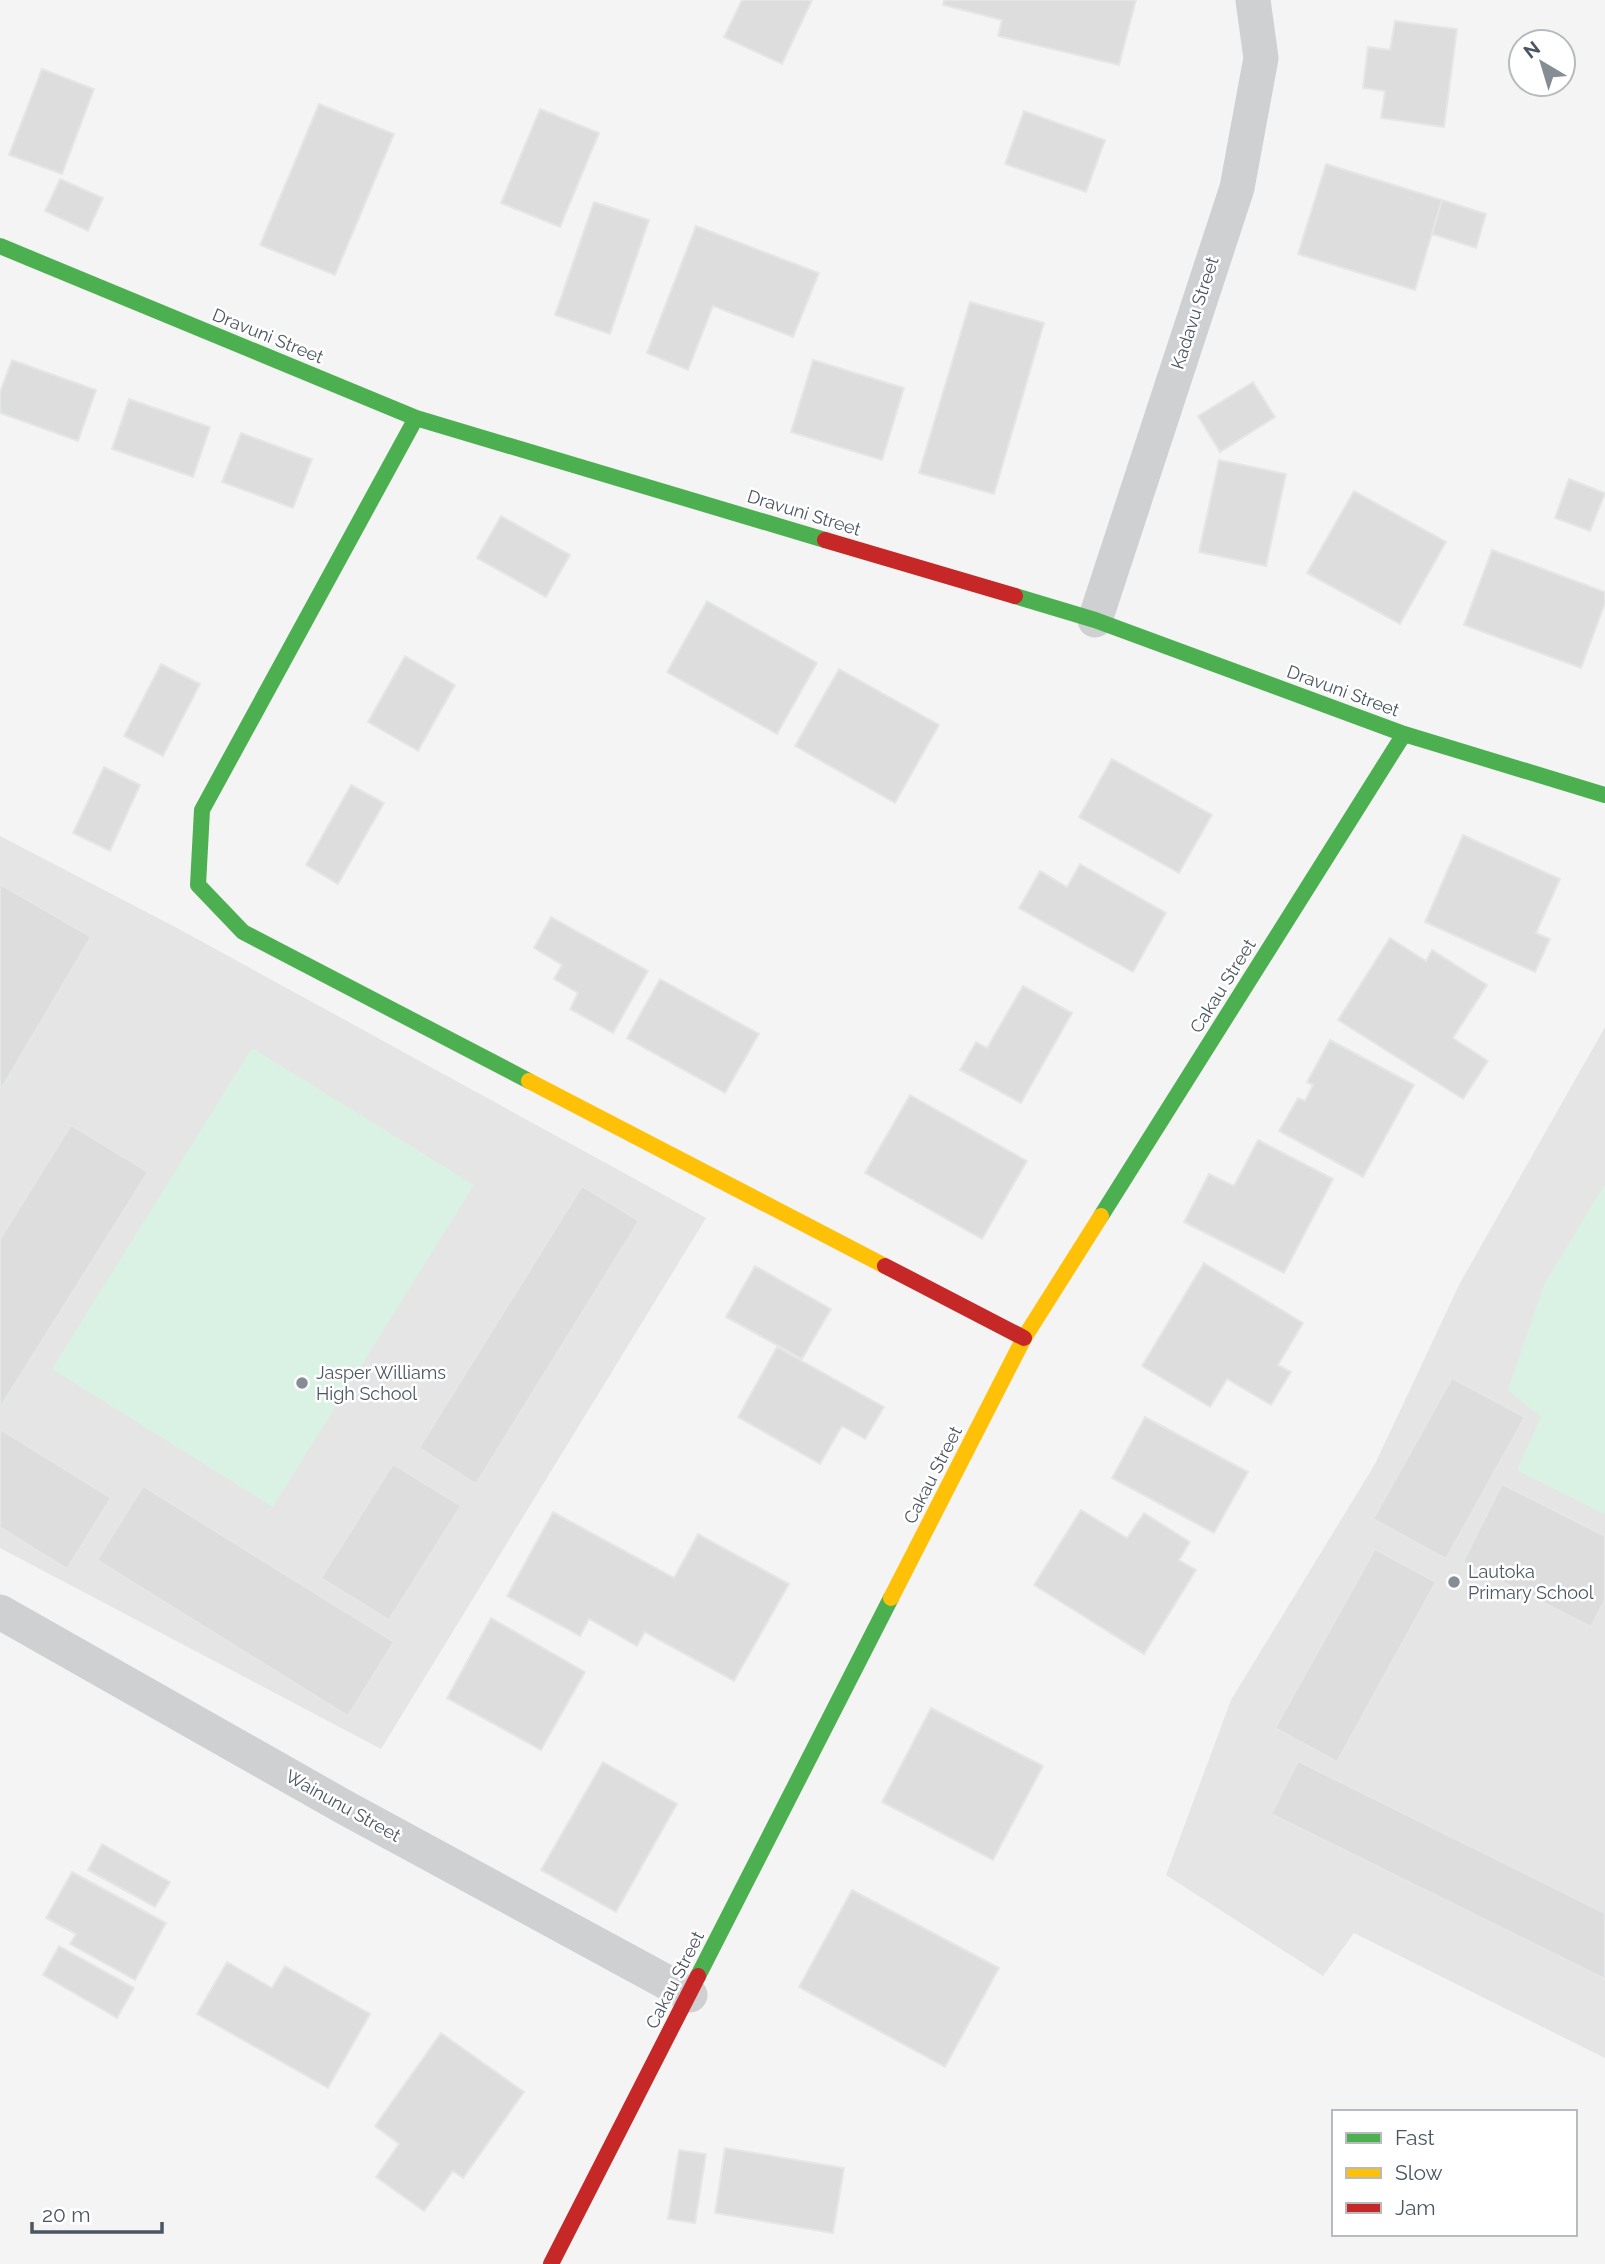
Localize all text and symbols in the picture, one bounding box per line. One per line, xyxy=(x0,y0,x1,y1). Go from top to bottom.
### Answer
north arrow xyxy=(1507,28,1577,98)
text: N xyxy=(1519,36,1544,63)
street label: Kadavu Street xyxy=(1166,254,1223,372)
street label: Dravuni Street xyxy=(210,304,327,367)
street label: Dravuni Street xyxy=(745,485,864,540)
street label: Dravuni Street xyxy=(1284,661,1402,721)
street label: Cakau Street xyxy=(1185,935,1260,1037)
place label: Jasper Williams High School xyxy=(316,1362,446,1404)
marker: Jasper Williams High School xyxy=(294,1375,310,1391)
street label: Cakau Street xyxy=(899,1422,966,1527)
place label: Lautoka Primary School xyxy=(1468,1561,1594,1603)
marker: Lautoka Primary School xyxy=(1446,1574,1462,1590)
street label: Wainunu Street xyxy=(282,1765,405,1846)
street label: Cakau Street xyxy=(641,1927,708,2032)
legend xyxy=(1332,2110,1577,2236)
text: Fast xyxy=(1395,2125,1435,2150)
text: Slow xyxy=(1395,2160,1443,2185)
scale bar xyxy=(32,2190,161,2234)
text: Jam xyxy=(1395,2195,1436,2220)
text: 20 m xyxy=(42,2202,90,2227)

